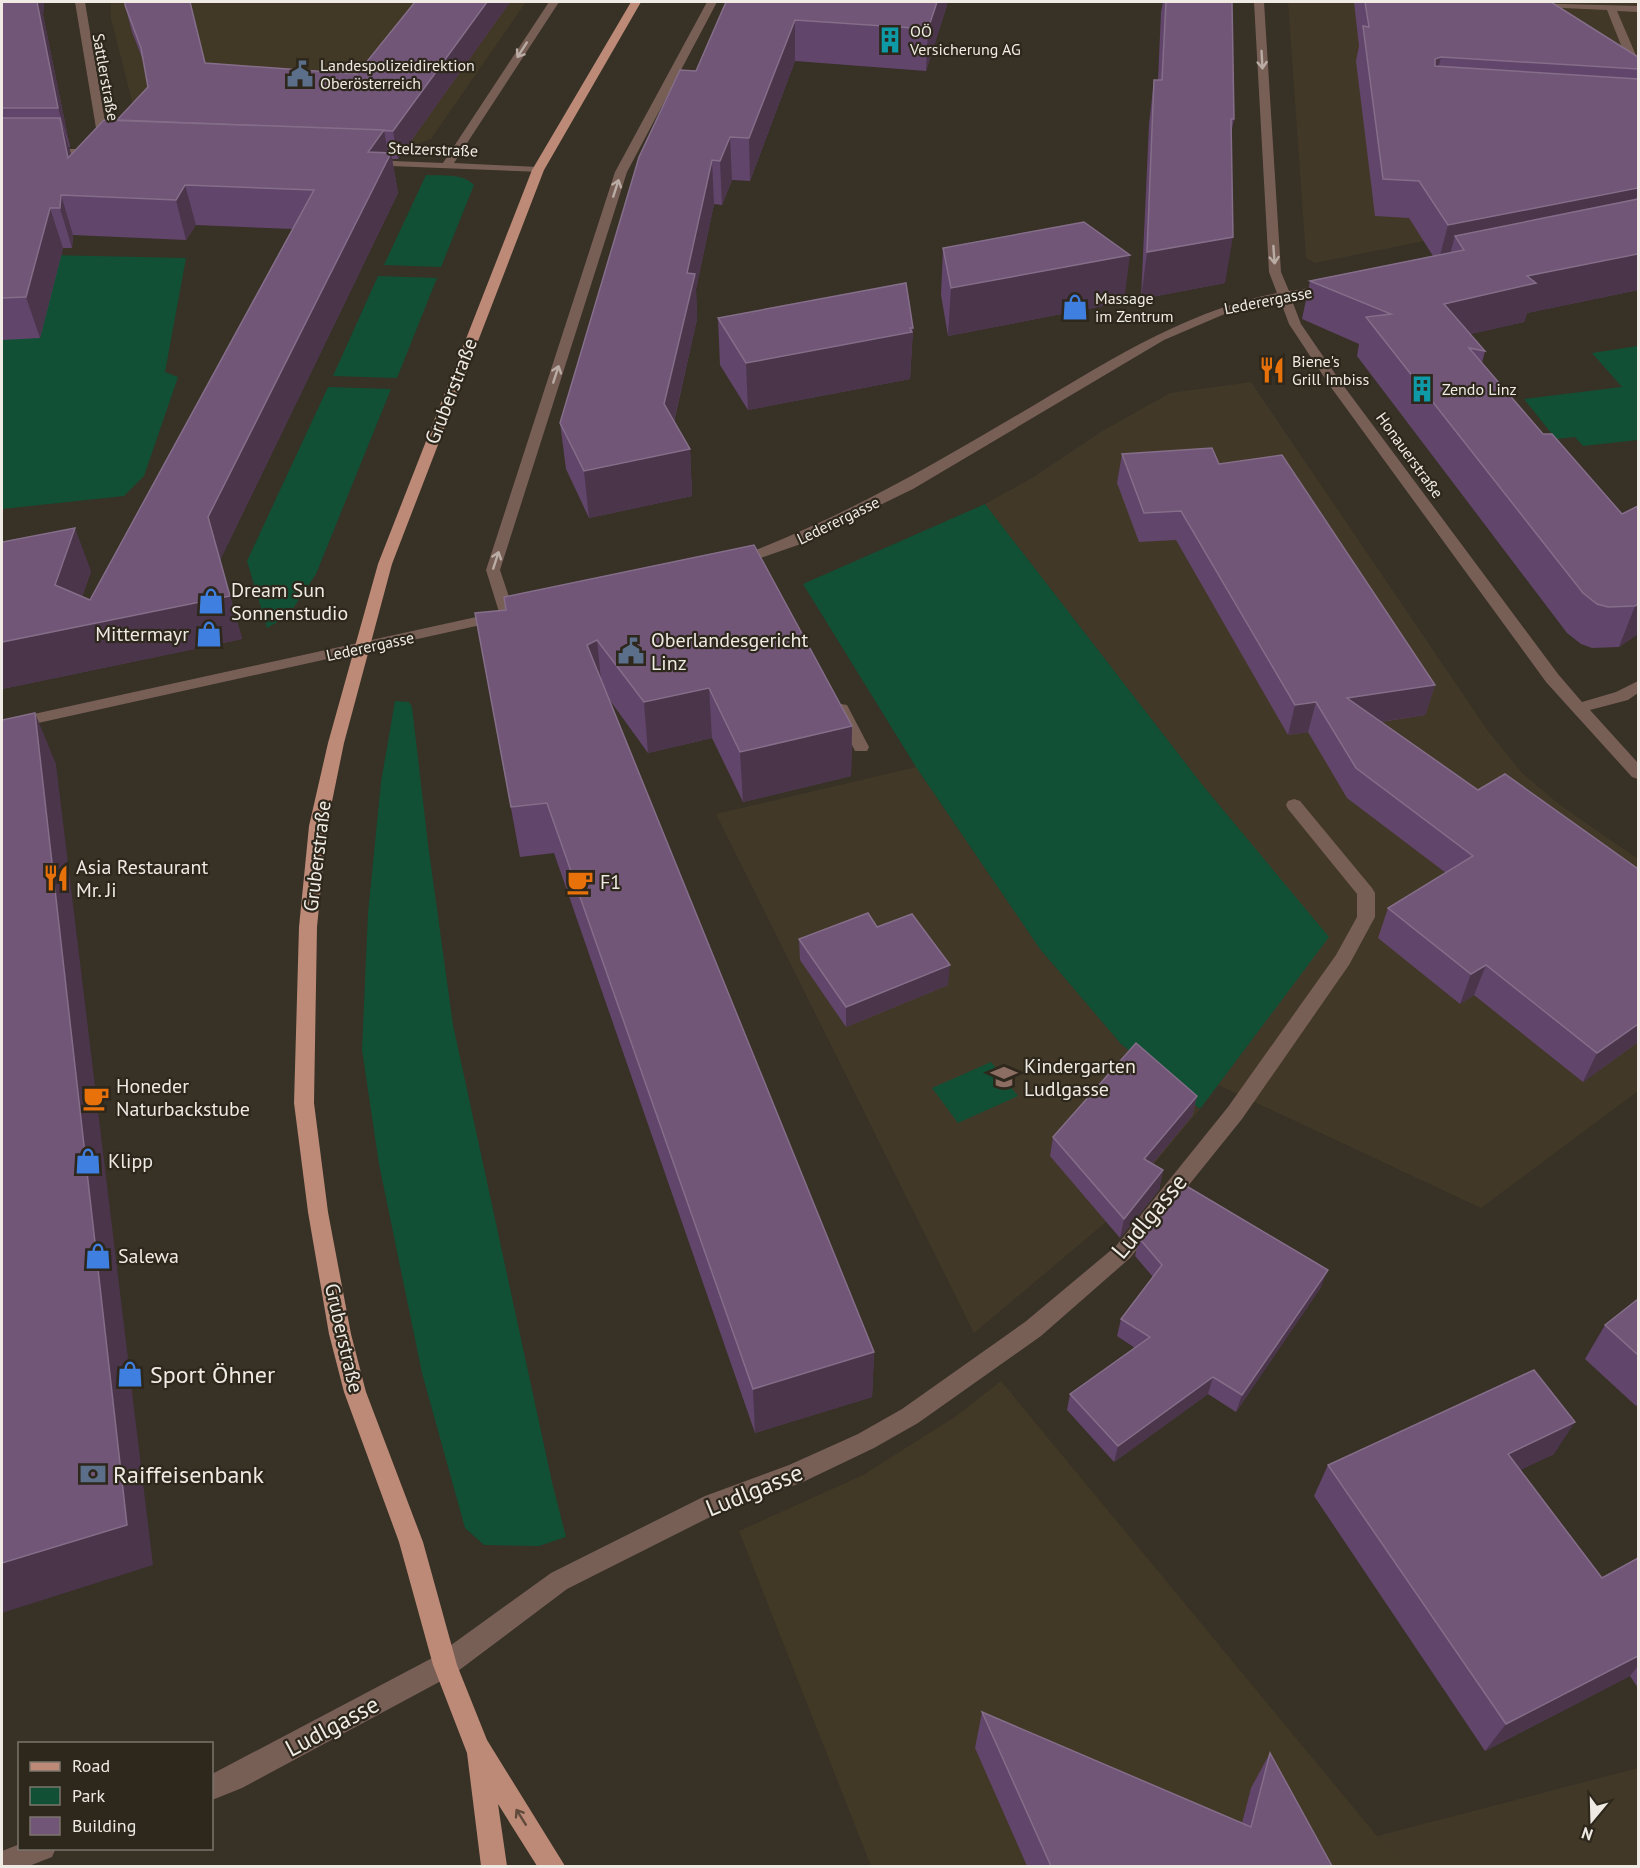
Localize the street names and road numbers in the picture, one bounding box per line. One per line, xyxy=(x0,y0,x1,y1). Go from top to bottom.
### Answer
street label: Sattlerstraße xyxy=(88,32,124,122)
street label: Stelzerstraße xyxy=(388,137,478,161)
street label: Lederergasse xyxy=(1222,282,1314,318)
street label: Gruberstraße xyxy=(419,334,483,448)
street label: Honauerstraße xyxy=(1372,408,1448,502)
street label: Lederergasse xyxy=(793,491,883,549)
street label: Lederergasse xyxy=(324,627,416,665)
street label: Gruberstraße xyxy=(297,799,337,913)
street label: Ludlgasse xyxy=(1104,1167,1194,1265)
street label: Gruberstraße xyxy=(319,1281,369,1395)
street label: Ludlgasse xyxy=(701,1457,807,1523)
street label: Ludlgasse xyxy=(280,1688,384,1764)

